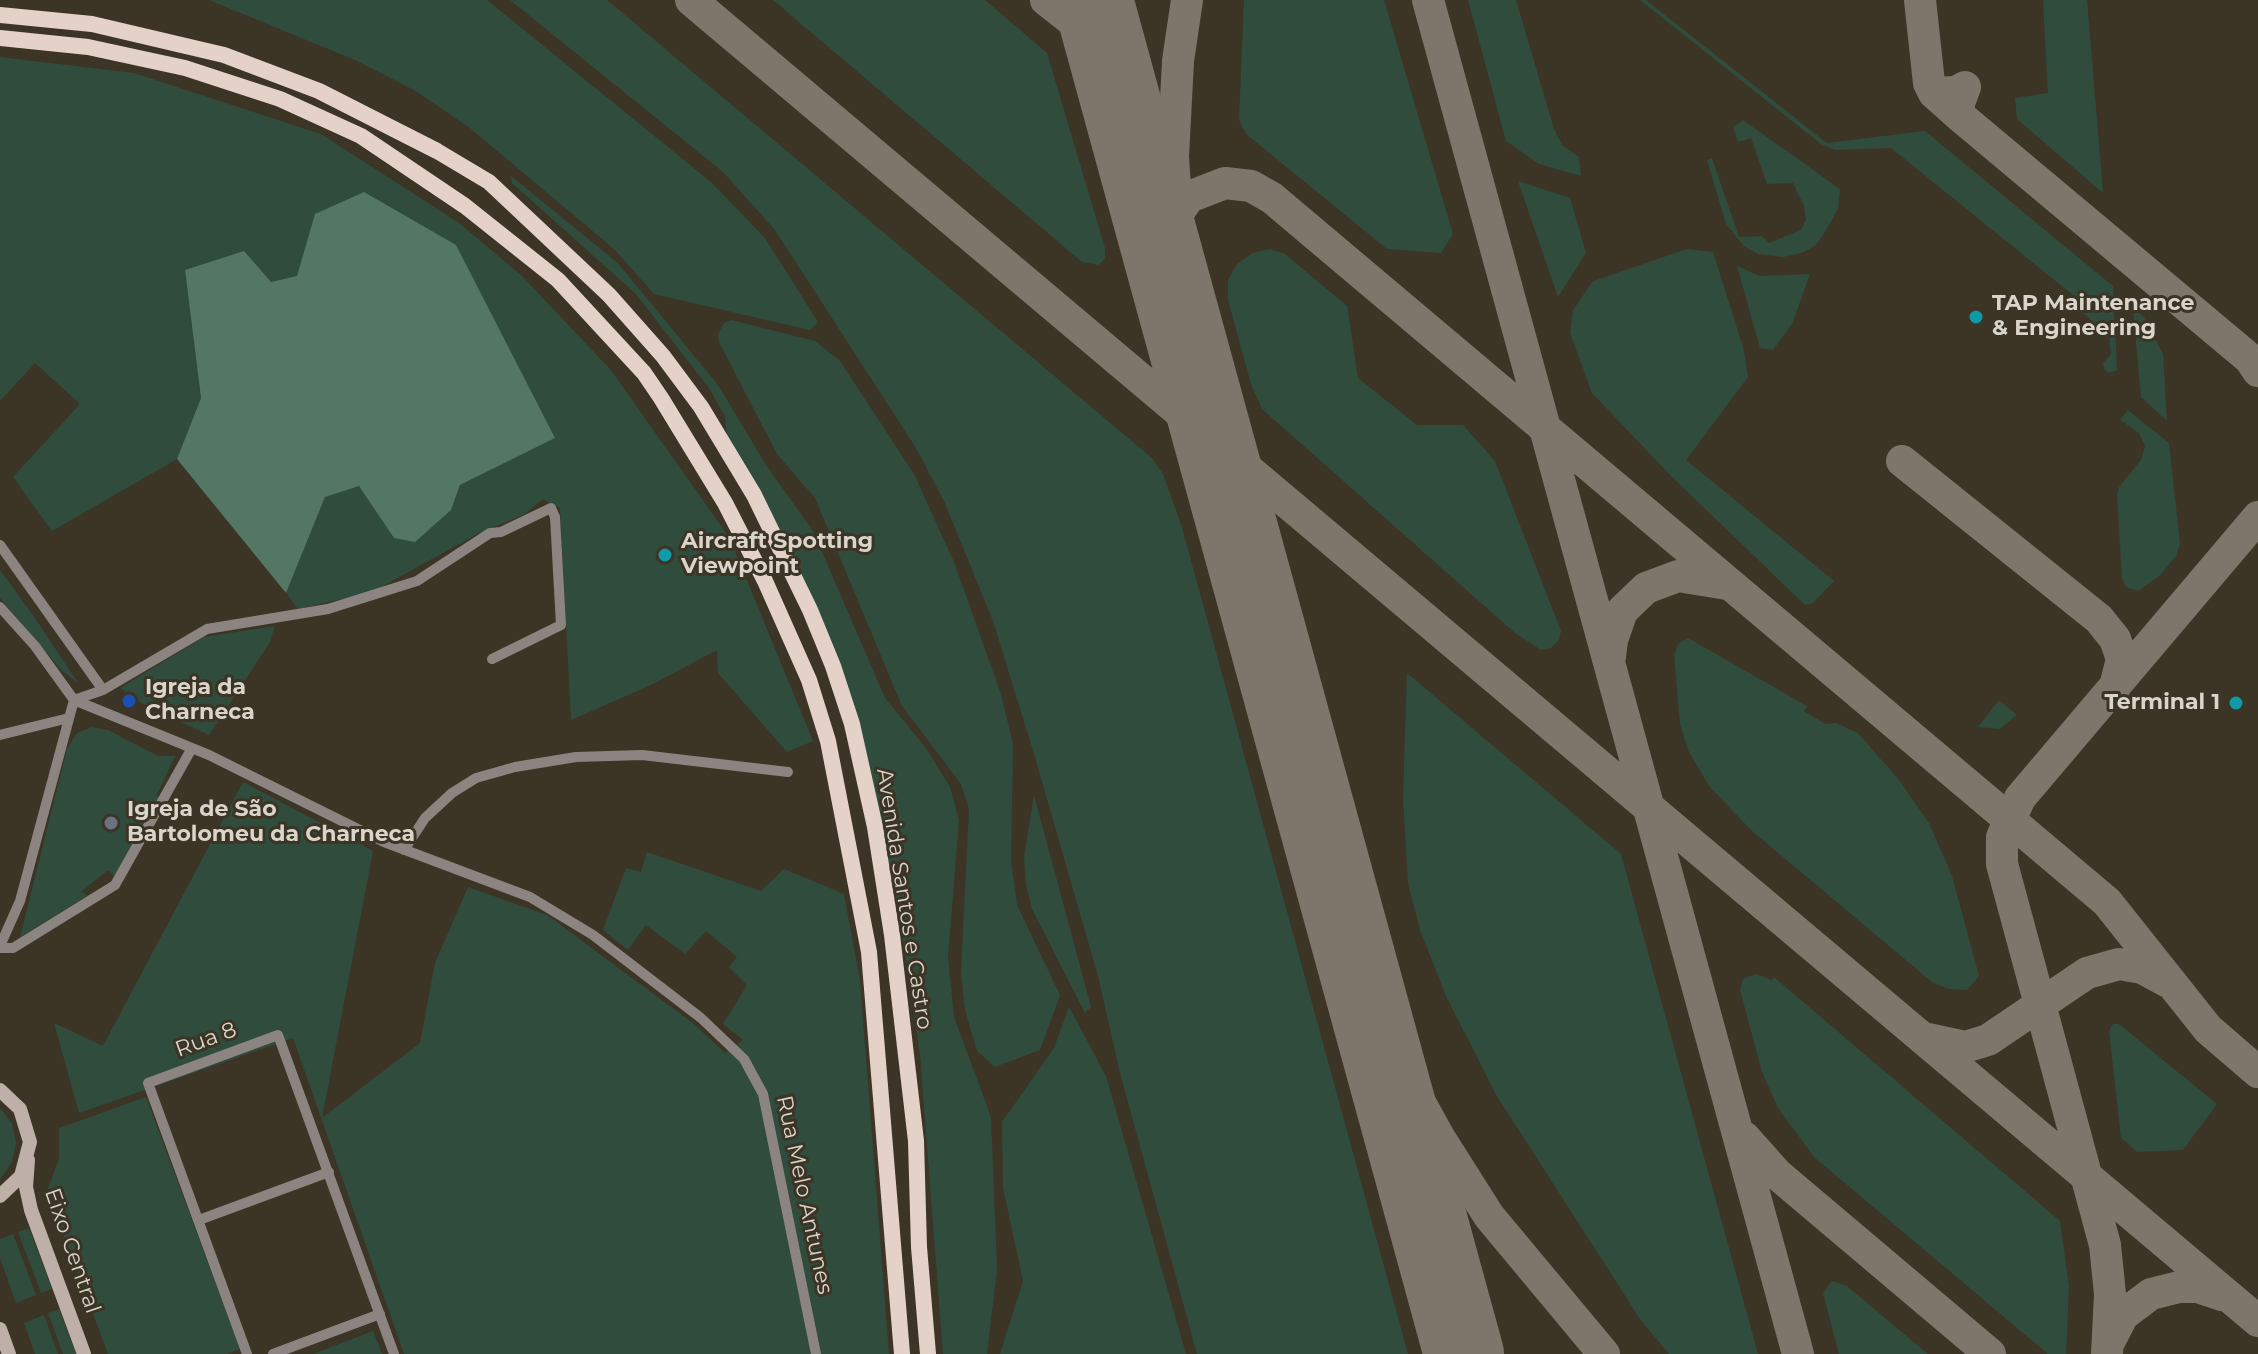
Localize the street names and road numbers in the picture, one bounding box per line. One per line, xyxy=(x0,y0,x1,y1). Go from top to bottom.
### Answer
street label: Avenida Santos e Castro xyxy=(870,766,938,1032)
street label: Rua 8 xyxy=(172,1017,240,1063)
street label: Rua Melo Antunes xyxy=(770,1093,838,1297)
street label: Eixo Central xyxy=(38,1185,106,1317)

